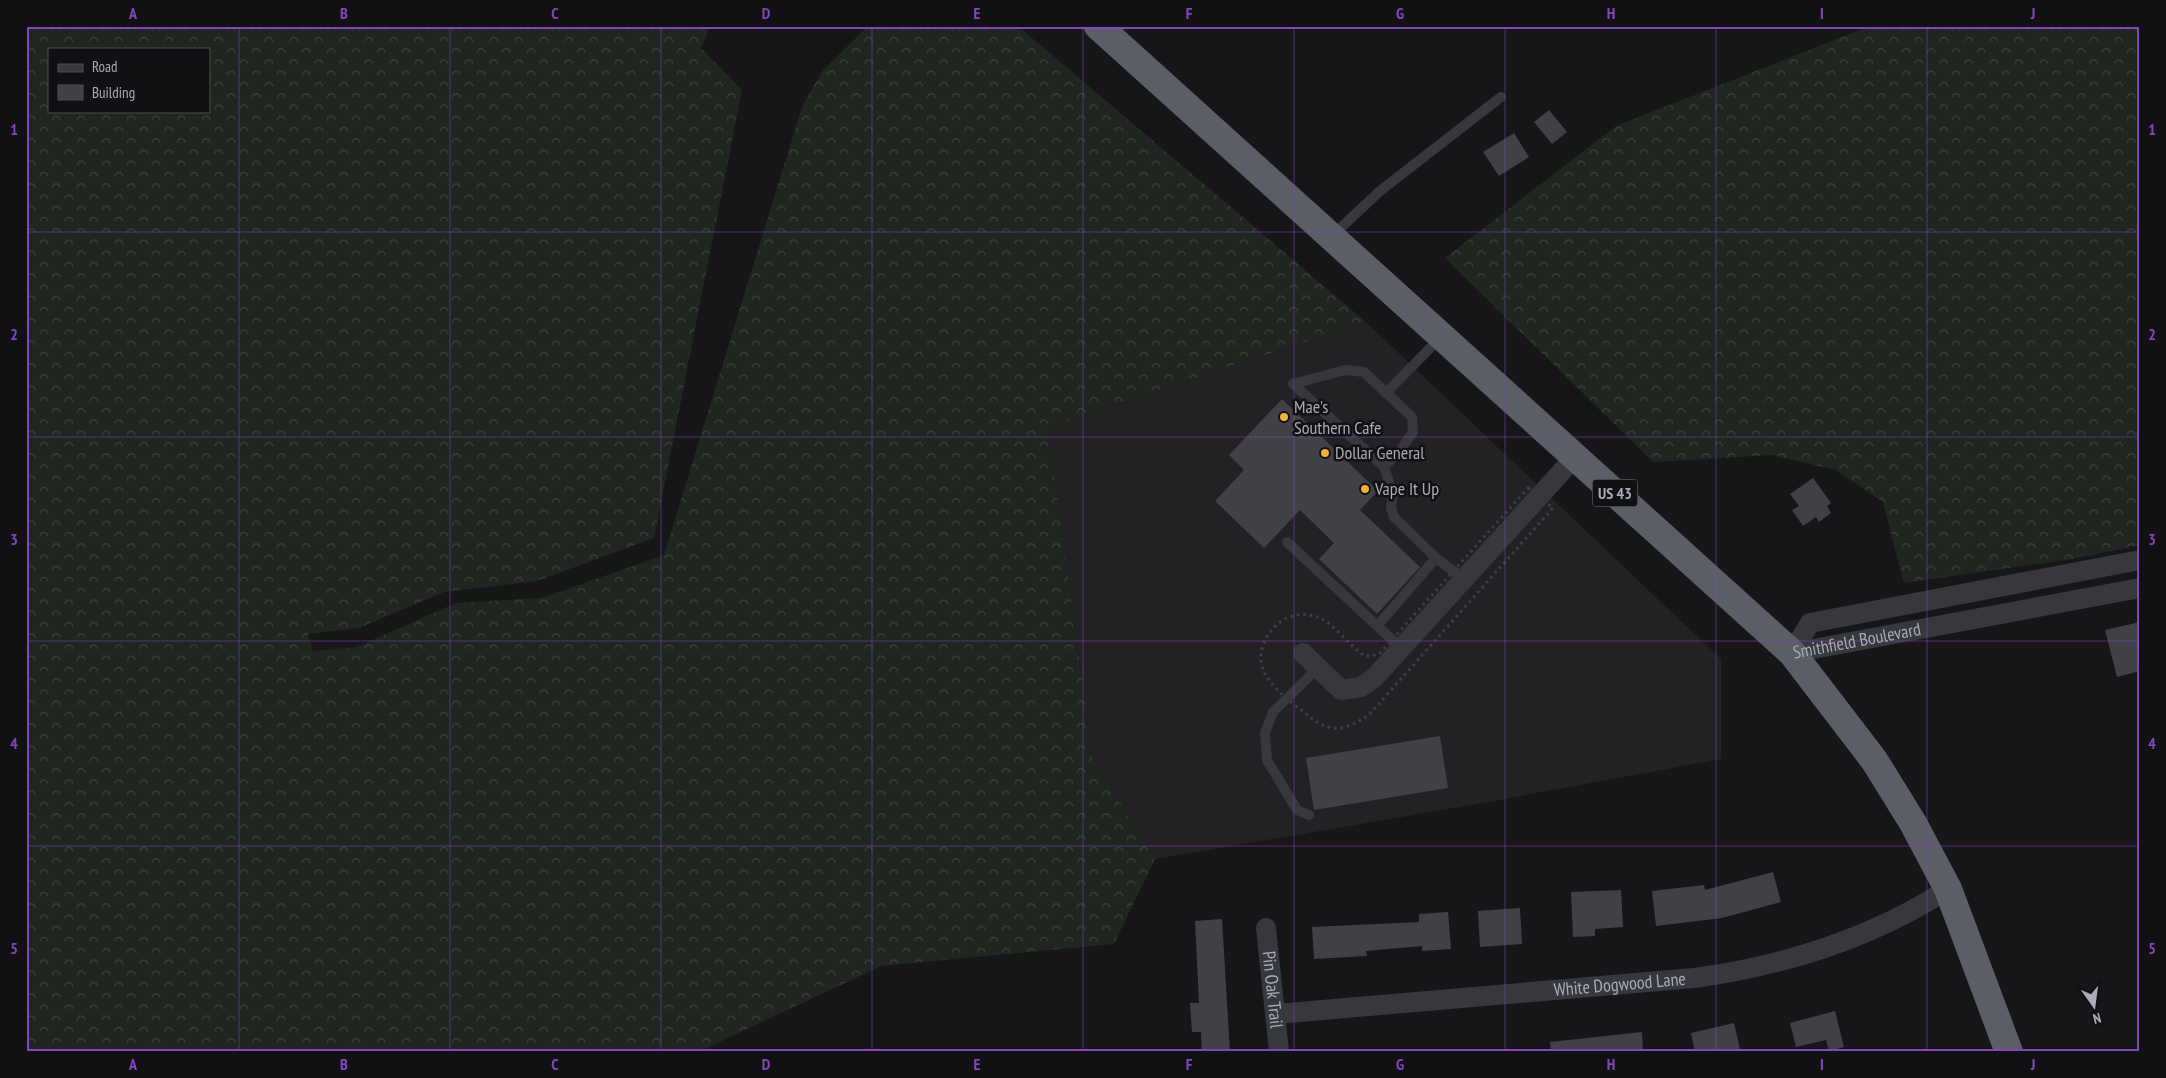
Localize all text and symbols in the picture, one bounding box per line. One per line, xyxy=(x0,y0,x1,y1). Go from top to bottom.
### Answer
text: A xyxy=(128,3,138,23)
text: B xyxy=(340,3,348,23)
text: C xyxy=(551,3,559,23)
text: D xyxy=(762,3,771,23)
text: E xyxy=(974,3,981,23)
text: F xyxy=(1186,3,1193,23)
text: G xyxy=(1396,3,1404,23)
text: H xyxy=(1607,3,1615,23)
text: I xyxy=(1820,3,1824,23)
text: J xyxy=(2030,3,2035,23)
legend xyxy=(48,48,210,112)
text: Road xyxy=(92,57,118,76)
text: Building xyxy=(92,83,135,102)
text: 1 xyxy=(10,119,18,139)
text: 1 xyxy=(2148,119,2156,139)
text: 2 xyxy=(10,324,18,344)
text: 2 xyxy=(2148,324,2156,344)
place label: Mae's Southern Cafe xyxy=(1294,395,1381,439)
marker: Mae's Southern Cafe xyxy=(1278,411,1290,423)
place label: Dollar General xyxy=(1335,441,1425,464)
marker: Dollar General xyxy=(1319,447,1331,459)
place label: Vape It Up xyxy=(1374,477,1439,500)
road number: US 43 xyxy=(1592,479,1638,506)
marker: Vape It Up xyxy=(1359,483,1371,495)
text: 3 xyxy=(10,529,18,549)
text: 3 xyxy=(2148,529,2156,549)
street label: Smithfield Boulevard xyxy=(1791,617,1923,664)
text: 4 xyxy=(10,733,18,753)
text: 4 xyxy=(2148,733,2156,753)
text: 5 xyxy=(10,938,18,958)
text: 5 xyxy=(2148,938,2156,958)
street label: Pin Oak Trail xyxy=(1257,950,1289,1030)
street label: White Dogwood Lane xyxy=(1553,967,1687,1001)
north arrow xyxy=(2068,980,2118,1030)
text: N xyxy=(2091,1009,2103,1028)
text: A xyxy=(128,1054,138,1074)
text: B xyxy=(340,1054,348,1074)
text: C xyxy=(551,1054,559,1074)
text: D xyxy=(762,1054,771,1074)
text: E xyxy=(974,1054,981,1074)
text: F xyxy=(1186,1054,1193,1074)
text: G xyxy=(1396,1054,1404,1074)
text: H xyxy=(1607,1054,1615,1074)
text: I xyxy=(1820,1054,1824,1074)
text: J xyxy=(2030,1054,2035,1074)

